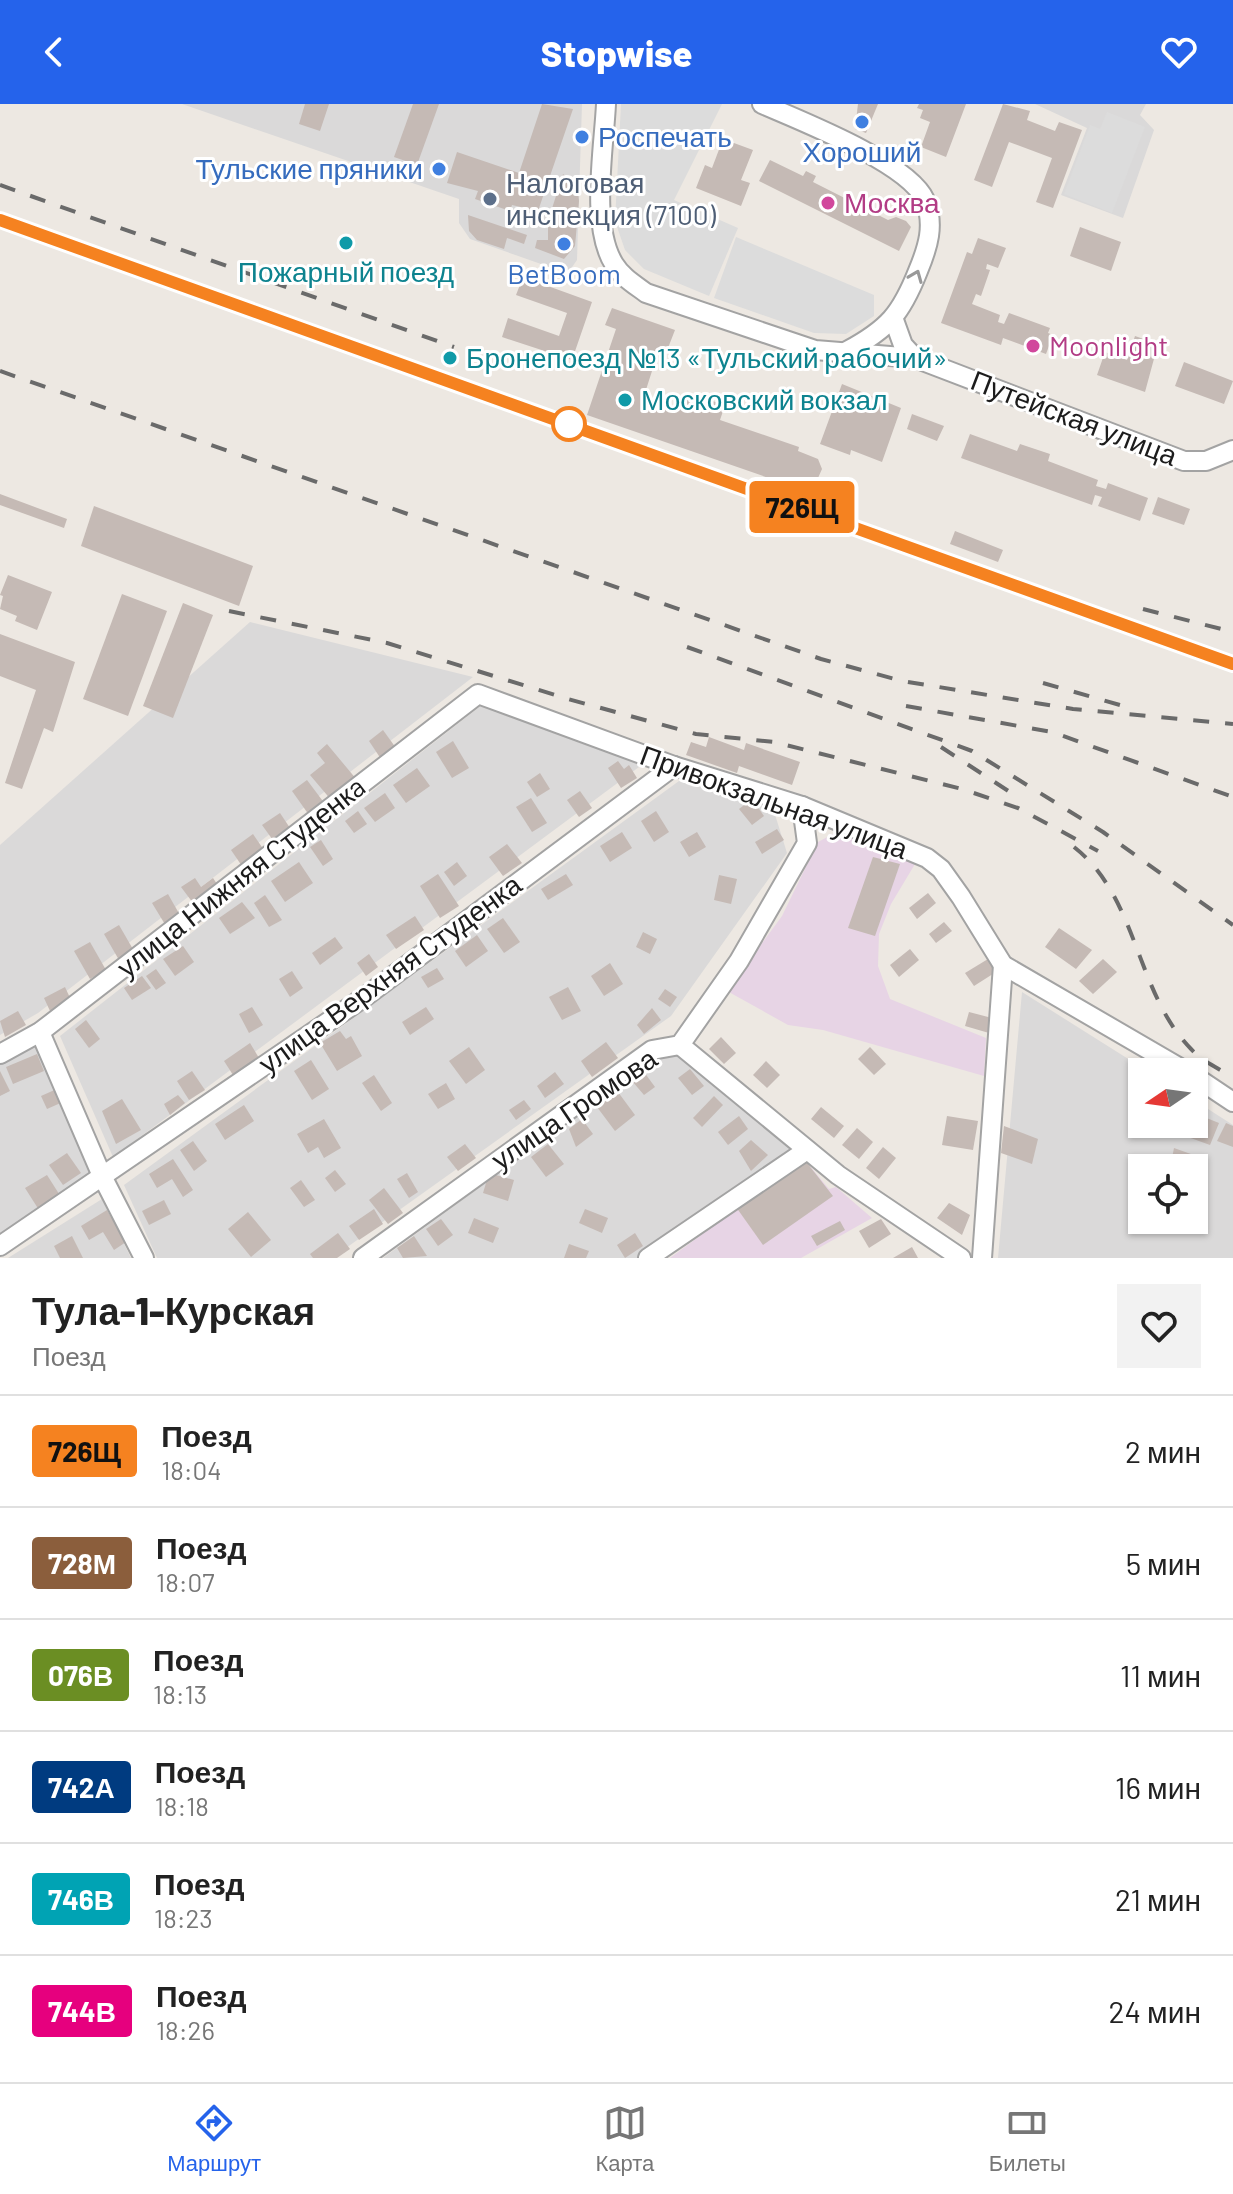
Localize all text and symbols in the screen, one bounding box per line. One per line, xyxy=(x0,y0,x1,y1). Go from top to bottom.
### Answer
icon: back xyxy=(32,30,76,74)
icon: heart xyxy=(1157,30,1201,74)
text: Stopwise xyxy=(541,31,692,74)
marker: Хороший xyxy=(853,113,871,131)
place label: Роспечать xyxy=(598,119,732,153)
marker: Роспечать xyxy=(573,128,591,146)
place label: Хороший xyxy=(803,134,921,168)
place label: Тульские пряники xyxy=(196,151,423,185)
marker: Тульские пряники xyxy=(430,160,448,178)
place label: Налоговая инспекция (7100) xyxy=(506,165,717,231)
place label: Москва xyxy=(844,185,940,219)
marker: Налоговая инспекция (7100) xyxy=(481,190,499,208)
marker: Москва xyxy=(819,194,837,212)
marker: Пожарный поезд xyxy=(337,234,355,252)
marker: BetBoom xyxy=(555,235,573,253)
place label: Пожарный поезд xyxy=(238,254,454,288)
place label: BetBoom xyxy=(507,256,621,290)
one-way arrow xyxy=(906,270,923,284)
place label: Moonlight xyxy=(1049,328,1168,362)
marker: Moonlight xyxy=(1024,337,1042,355)
place label: Бронепоезд №13 «Тульский рабочий» xyxy=(466,340,948,374)
marker: Бронепоезд №13 «Тульский рабочий» xyxy=(441,349,459,367)
street label: Путейская улица xyxy=(966,362,1183,472)
place label: Московский вокзал xyxy=(641,382,888,416)
marker: Московский вокзал xyxy=(616,391,634,409)
unlabelled marker xyxy=(552,407,586,441)
line badge: 726Щ xyxy=(746,481,858,533)
text: 726Щ xyxy=(765,490,839,524)
street label: Привокзальная улица xyxy=(636,737,913,865)
street label: улица Нижняя Cтуденкa xyxy=(109,769,371,984)
street label: улица Верхняя Cтуденка xyxy=(251,866,528,1080)
street label: улица Громова xyxy=(484,1040,663,1176)
north arrow xyxy=(1128,1058,1208,1138)
map controls xyxy=(1128,1058,1208,1234)
button: locate xyxy=(1128,1154,1208,1234)
button: heart xyxy=(1117,1284,1201,1368)
text: Тула-1-Курская xyxy=(32,1287,315,1333)
text: Поезд xyxy=(32,1340,106,1371)
text: Поезд xyxy=(161,1417,252,1453)
text: 2 мин xyxy=(1125,1433,1201,1469)
text: 726Щ xyxy=(48,1434,121,1468)
text: 18:04 xyxy=(161,1454,222,1485)
text: Поезд xyxy=(156,1529,247,1565)
text: 5 мин xyxy=(1126,1545,1201,1581)
text: 728М xyxy=(48,1546,116,1580)
text: 18:07 xyxy=(156,1566,215,1597)
text: Поезд xyxy=(153,1641,244,1677)
text: 11 мин xyxy=(1120,1657,1201,1693)
text: 076В xyxy=(48,1658,113,1692)
text: 18:13 xyxy=(153,1678,207,1709)
text: Поезд xyxy=(155,1753,245,1789)
text: 16 мин xyxy=(1115,1769,1201,1805)
text: 742А xyxy=(48,1770,115,1804)
text: 18:18 xyxy=(155,1790,209,1821)
text: Поезд xyxy=(154,1865,245,1901)
text: 21 мин xyxy=(1115,1881,1201,1917)
text: 746В xyxy=(48,1882,114,1916)
text: 18:23 xyxy=(154,1902,213,1933)
text: Поезд xyxy=(156,1977,247,2013)
text: 24 мин xyxy=(1108,1993,1201,2029)
text: 744В xyxy=(48,1994,116,2028)
text: 18:26 xyxy=(156,2014,215,2045)
tab: Маршрут xyxy=(167,2101,261,2177)
tab: Карта xyxy=(595,2101,654,2177)
tab: Билеты xyxy=(989,2101,1066,2177)

